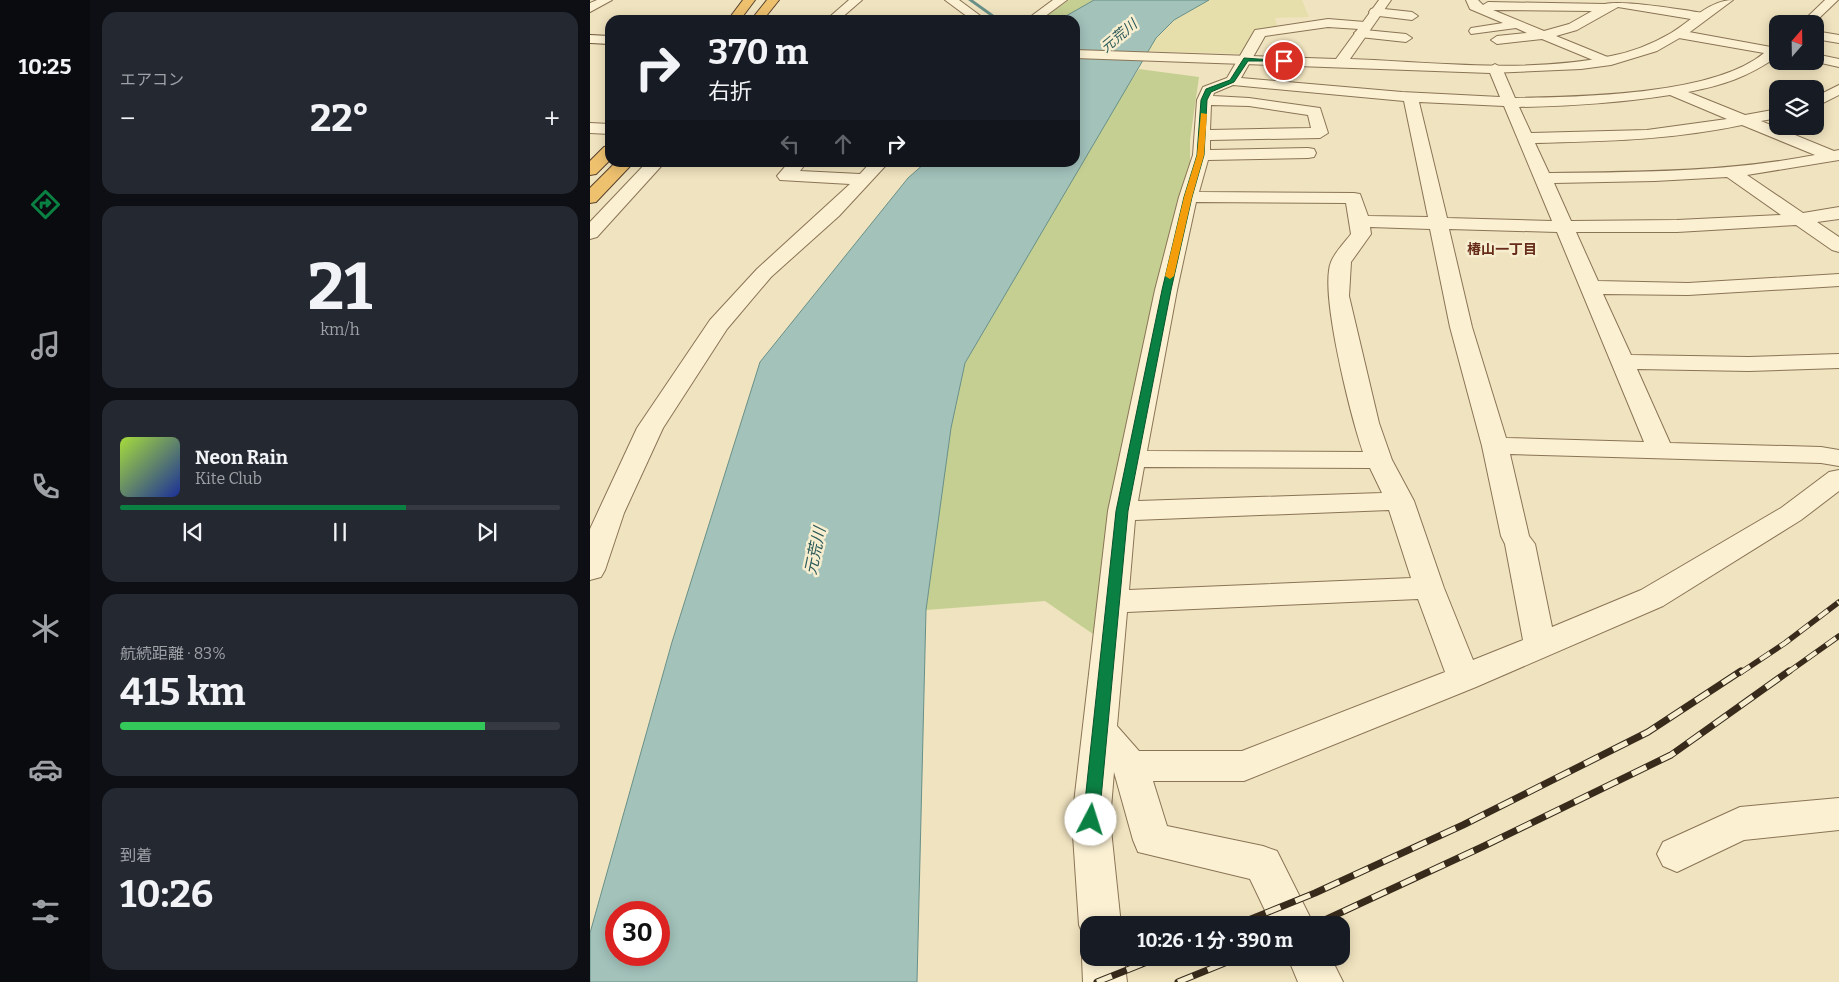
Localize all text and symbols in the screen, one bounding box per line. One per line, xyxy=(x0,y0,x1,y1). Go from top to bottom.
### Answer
water label: 元荒川 xyxy=(1097,15,1142,56)
north arrow xyxy=(1769,15,1824,70)
map controls xyxy=(1769,15,1824,135)
text: 370 m xyxy=(708,31,808,73)
icon: right xyxy=(625,35,690,100)
pin xyxy=(1263,40,1305,82)
icon: arrive xyxy=(1270,47,1298,75)
text: 10:25 xyxy=(18,53,72,80)
text: エアコン xyxy=(120,70,184,89)
text: 右折 xyxy=(708,78,752,105)
button: layers xyxy=(1769,80,1824,135)
text: 22° xyxy=(310,95,369,141)
text: − xyxy=(120,102,135,135)
text: + xyxy=(544,102,560,135)
icon: left xyxy=(776,130,804,158)
icon: ahead xyxy=(829,130,857,158)
icon: right xyxy=(882,130,910,158)
icon: directions xyxy=(28,187,63,222)
district label: 椿山一丁目 xyxy=(1467,241,1537,258)
text: 21 xyxy=(308,248,372,326)
text: km/h xyxy=(320,320,360,339)
icon: music xyxy=(28,328,63,363)
text: Neon Rain xyxy=(195,446,288,469)
icon: phone xyxy=(28,469,63,504)
text: Kite Club xyxy=(195,469,262,488)
icon: previous xyxy=(179,518,207,546)
icon: pause xyxy=(326,518,354,546)
icon: next xyxy=(473,518,501,546)
water label: 元荒川 xyxy=(801,524,830,576)
icon: climate xyxy=(28,611,63,646)
text: 航続距離 · 83% xyxy=(120,644,226,663)
text: 415 km xyxy=(120,669,246,715)
icon: car xyxy=(28,752,63,787)
position arrow xyxy=(1064,793,1116,845)
text: 到着 xyxy=(120,846,152,865)
text: 10:26 xyxy=(120,871,213,917)
icon: filters xyxy=(28,894,63,929)
speed limit sign: 30 xyxy=(605,901,670,966)
text: 10:26 · 1 分 · 390 m xyxy=(1137,929,1293,952)

